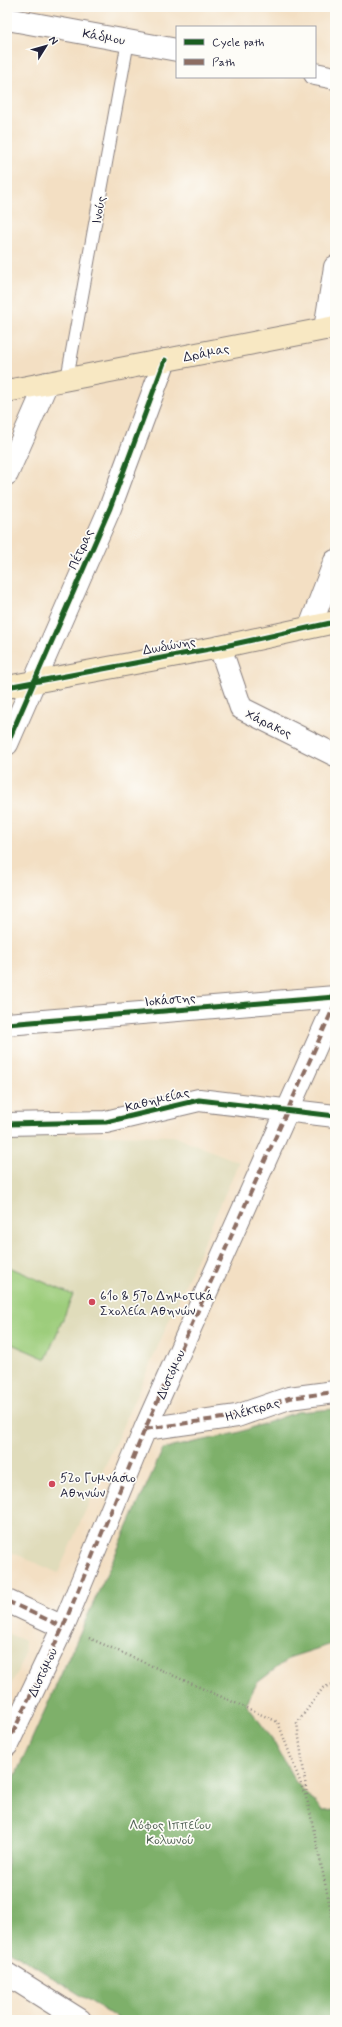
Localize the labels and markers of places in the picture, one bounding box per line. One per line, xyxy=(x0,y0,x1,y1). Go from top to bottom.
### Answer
place label: 61ο & 57ο Δημοτικά Σχολεία Αθηνών xyxy=(100,1288,214,1320)
marker: 61ο & 57ο Δημοτικά Σχολεία Αθηνών xyxy=(87,1297,97,1307)
place label: 52ο Γυμνάσιο Αθηνών xyxy=(60,1470,136,1502)
marker: 52ο Γυμνάσιο Αθηνών xyxy=(47,1479,57,1489)

